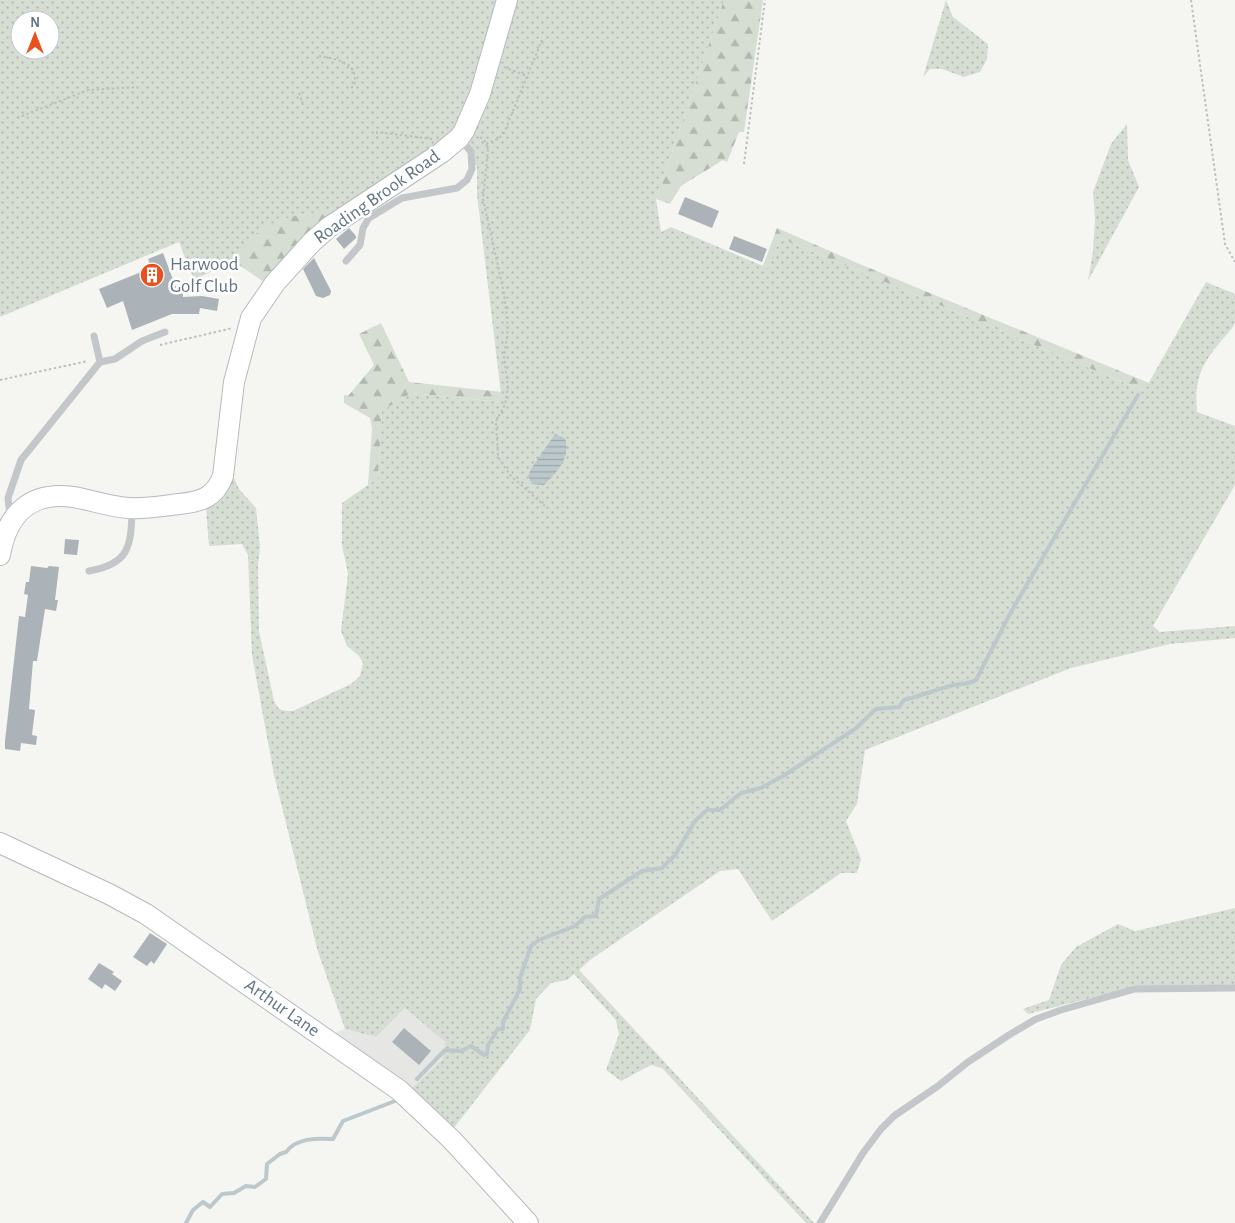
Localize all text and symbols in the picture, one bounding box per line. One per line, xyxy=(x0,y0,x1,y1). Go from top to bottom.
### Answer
north arrow xyxy=(10,10,60,60)
text: N xyxy=(30,16,40,30)
street label: Roading Brook Road xyxy=(311,146,444,248)
place label: Harwood Golf Club xyxy=(170,255,239,296)
building icon: Harwood Golf Club xyxy=(139,262,165,288)
street label: Arthur Lane xyxy=(241,975,323,1041)

